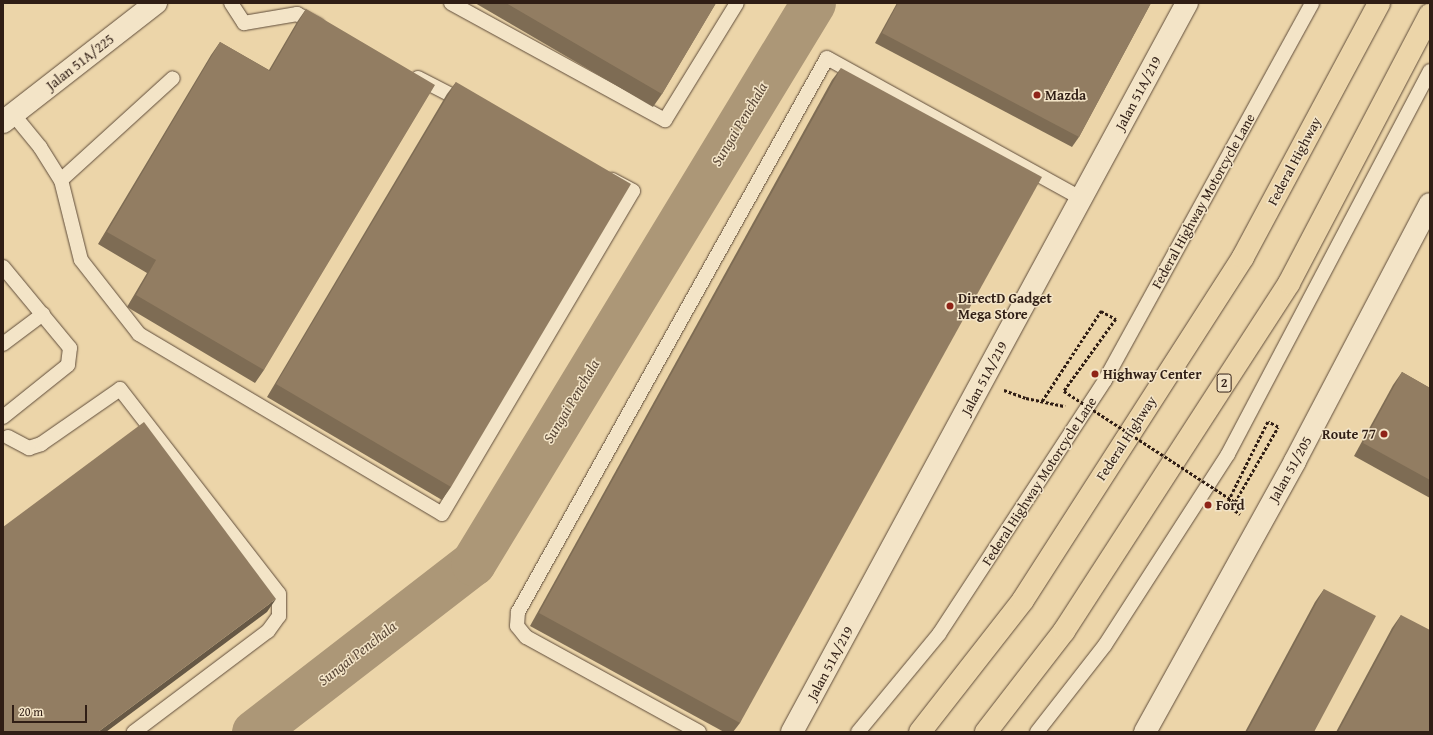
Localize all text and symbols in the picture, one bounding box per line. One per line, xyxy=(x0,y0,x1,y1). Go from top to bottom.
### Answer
street label: Jalan 51A/225 xyxy=(43,30,117,94)
street label: Jalan 51A/219 xyxy=(1111,53,1165,133)
water label: Sungai Penchala xyxy=(707,79,771,169)
place label: Mazda xyxy=(1045,87,1086,103)
marker: Mazda xyxy=(1032,90,1042,100)
street label: Federal Highway Motorcycle Lane xyxy=(1148,111,1258,291)
street label: Federal Highway xyxy=(1264,114,1324,208)
place label: DirectD Gadget Mega Store xyxy=(958,290,1052,322)
marker: DirectD Gadget Mega Store xyxy=(945,301,955,311)
street label: Jalan 51A/219 xyxy=(957,338,1011,418)
water label: Sungai Penchala xyxy=(539,356,603,446)
place label: Highway Center xyxy=(1103,366,1202,382)
marker: Highway Center xyxy=(1090,369,1100,379)
road number: 2 xyxy=(1216,372,1232,394)
street label: Federal Highway xyxy=(1092,393,1160,483)
street label: Federal Highway Motorcycle Lane xyxy=(978,394,1100,568)
place label: Route 77 xyxy=(1322,426,1376,442)
marker: Route 77 xyxy=(1379,429,1389,439)
street label: Jalan 51/205 xyxy=(1265,433,1315,505)
place label: Ford xyxy=(1216,497,1244,513)
marker: Ford xyxy=(1203,500,1213,510)
water label: Sungai Penchala xyxy=(314,617,400,689)
street label: Jalan 51A/219 xyxy=(803,623,857,703)
scale bar xyxy=(14,697,89,723)
text: 20 m xyxy=(19,703,43,720)

